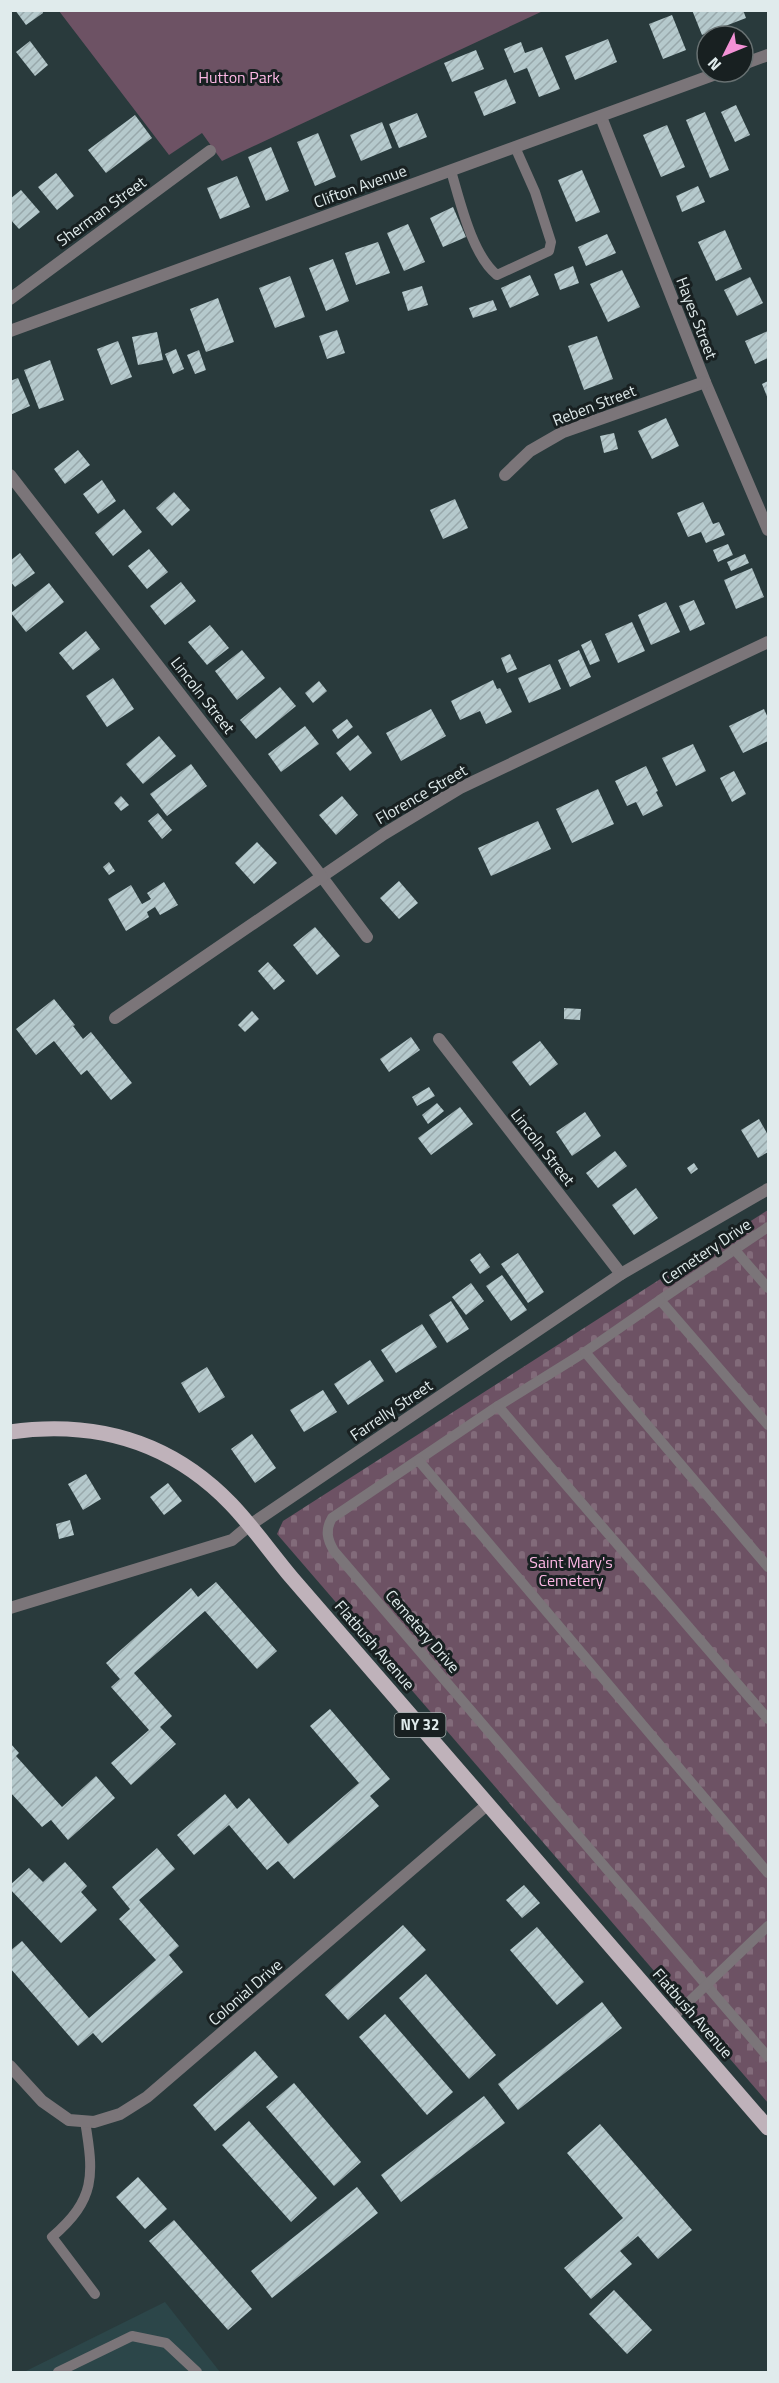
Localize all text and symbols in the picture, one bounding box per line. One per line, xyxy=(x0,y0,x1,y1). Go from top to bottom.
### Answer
north arrow xyxy=(695,24,755,84)
text: N xyxy=(701,52,727,76)
park label: Hutton Park xyxy=(198,65,280,89)
street label: Clifton Avenue xyxy=(310,158,410,214)
street label: Sherman Street xyxy=(51,170,151,252)
street label: Hayes Street xyxy=(670,273,724,363)
street label: Reben Street xyxy=(549,378,640,432)
street label: Lincoln Street xyxy=(165,651,241,739)
street label: Florence Street xyxy=(371,758,472,830)
street label: Lincoln Street xyxy=(505,1103,581,1191)
street label: Cemetery Drive xyxy=(656,1212,756,1290)
street label: Farrelly Street xyxy=(345,1373,437,1446)
park label: Saint Mary's Cemetery xyxy=(529,1550,613,1592)
street label: Cemetery Drive xyxy=(380,1584,466,1678)
street label: Flatbush Avenue xyxy=(329,1595,421,1695)
road number: NY 32 xyxy=(394,1713,446,1737)
street label: Colonial Drive xyxy=(203,1953,287,2031)
street label: Flatbush Avenue xyxy=(647,1963,739,2063)

